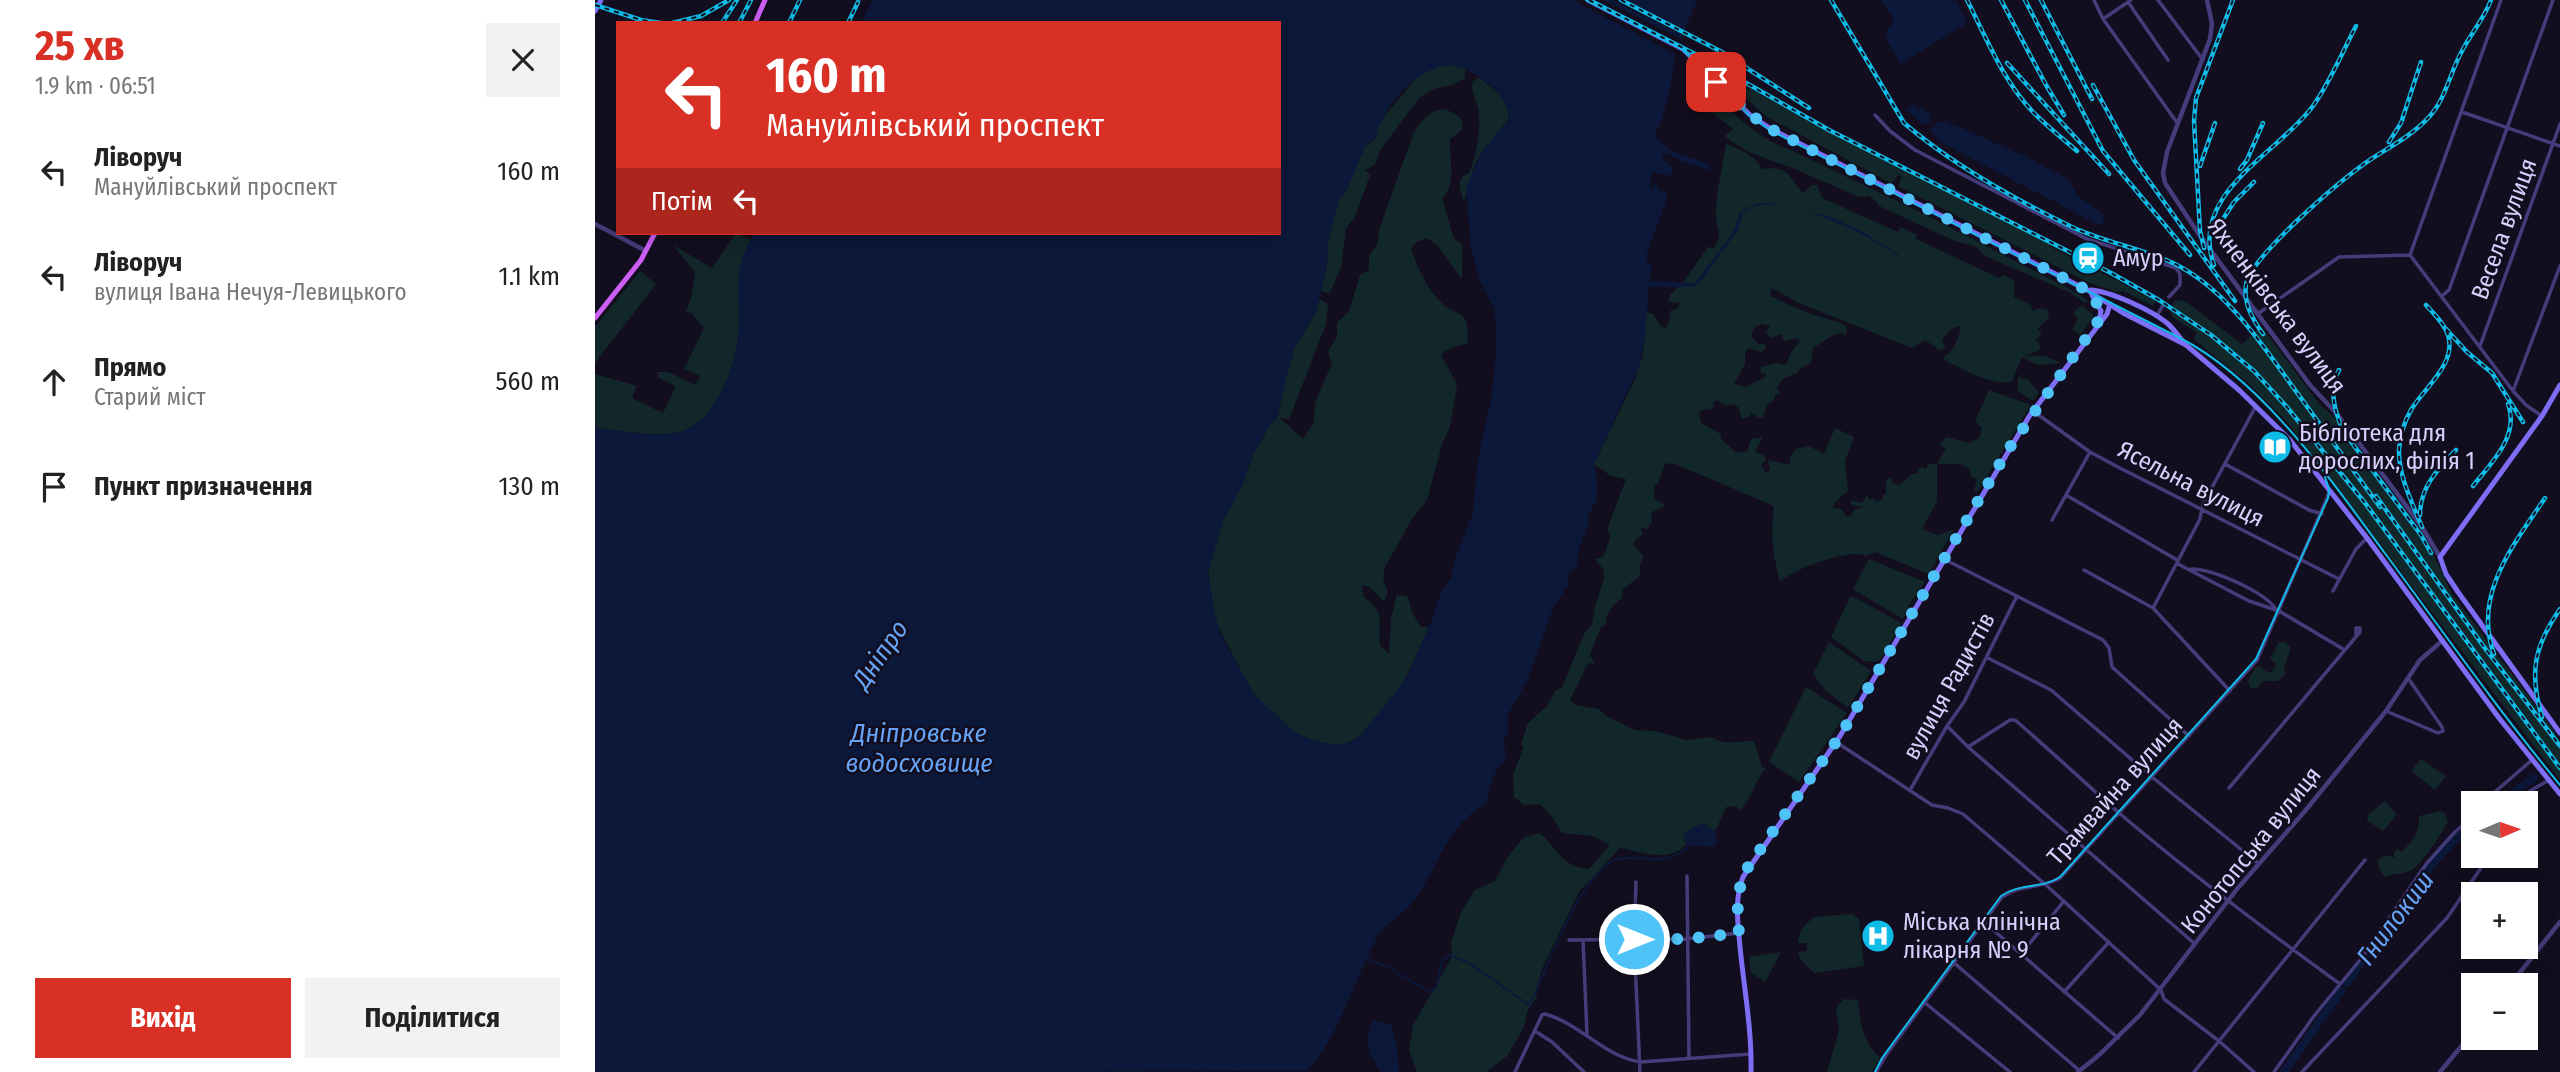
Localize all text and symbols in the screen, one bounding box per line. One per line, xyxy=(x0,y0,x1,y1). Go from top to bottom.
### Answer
text: 25 хв xyxy=(35,21,125,71)
button: close xyxy=(486,23,560,97)
text: 160 m xyxy=(766,46,887,105)
icon: left xyxy=(651,49,742,140)
pin xyxy=(1686,52,1746,112)
icon: arrive xyxy=(1697,63,1735,101)
text: 1.9 km · 06:51 xyxy=(35,72,156,100)
text: Мануйлівський проспект xyxy=(766,106,1104,144)
text: Ліворуч xyxy=(94,142,182,173)
icon: left xyxy=(35,153,73,191)
street label: Весела вулиця xyxy=(2466,155,2542,303)
text: 160 m xyxy=(497,156,560,187)
text: Мануйлівський проспект xyxy=(94,173,337,201)
icon: left xyxy=(727,182,765,220)
text: Потім xyxy=(651,186,713,217)
street label: Яхненківська вулиця xyxy=(2202,213,2352,399)
station icon: Амур xyxy=(2069,239,2107,277)
place label: Амур xyxy=(2113,244,2164,272)
text: Ліворуч xyxy=(94,247,182,278)
icon: left xyxy=(35,258,73,296)
text: 1.1 km xyxy=(499,261,560,292)
text: вулиця Івана Нечуя-Левицького xyxy=(94,278,407,306)
text: Прямо xyxy=(94,352,166,383)
icon: ahead xyxy=(35,363,73,401)
text: 560 m xyxy=(496,366,560,397)
text: Старий міст xyxy=(94,383,206,411)
place label: Бiблiотека для дорослих, фiлiя 1 xyxy=(2299,419,2475,475)
library icon: Бiблiотека для дорослих, фiлiя 1 xyxy=(2256,428,2294,466)
street label: Ясельна вулиця xyxy=(2113,435,2269,533)
icon: arrive xyxy=(35,468,73,506)
text: Пункт призначення xyxy=(94,471,313,502)
text: 130 m xyxy=(498,471,560,502)
street label: вулиця Радистів xyxy=(1897,608,2001,764)
water label: Дніпро xyxy=(845,614,915,696)
street label: Трамвайна вулиця xyxy=(2041,712,2189,870)
water label: Дніпровське водосховище xyxy=(845,718,993,779)
street label: Конотопська вулиця xyxy=(2175,761,2327,939)
north arrow xyxy=(2461,791,2537,868)
map controls xyxy=(2461,791,2538,1050)
water label: Гнилокиш xyxy=(2350,865,2441,971)
button: + xyxy=(2461,882,2538,959)
position arrow xyxy=(1597,902,1671,976)
place label: Міська клінічна лікарня № 9 xyxy=(1903,908,2061,964)
hospital icon: Міська клінічна лікарня № 9 xyxy=(1859,917,1897,955)
button: − xyxy=(2461,973,2538,1050)
button: Вихід xyxy=(35,978,291,1058)
button: Поділитися xyxy=(305,978,560,1058)

